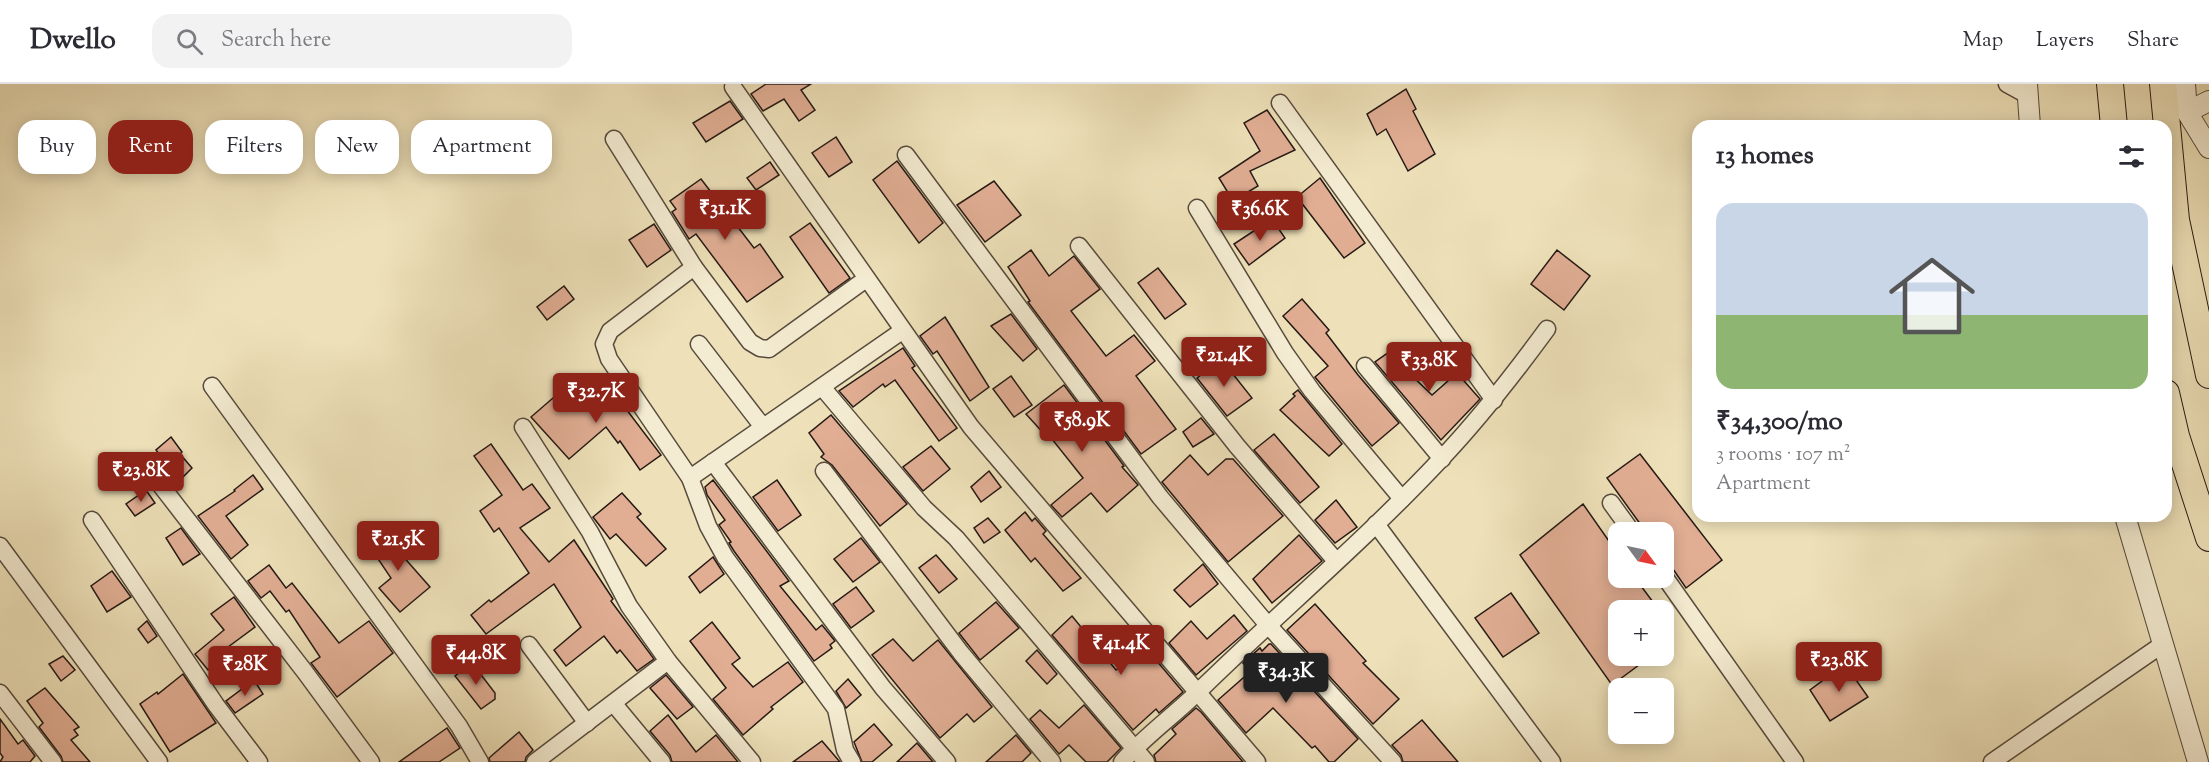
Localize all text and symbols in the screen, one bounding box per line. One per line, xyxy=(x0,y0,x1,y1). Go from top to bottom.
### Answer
search box xyxy=(152,14,572,68)
text: Dwello xyxy=(30,21,116,61)
icon: search xyxy=(173,25,206,58)
text: Search here xyxy=(221,25,331,57)
text: Map xyxy=(1963,26,2003,56)
text: Layers xyxy=(2036,26,2094,56)
text: Share xyxy=(2127,26,2179,56)
chip: Buy xyxy=(18,120,96,174)
chip: Rent xyxy=(108,120,193,174)
chip: Filters xyxy=(205,120,303,174)
chip: New xyxy=(315,120,399,174)
chip: Apartment xyxy=(411,120,552,174)
text: 13 homes xyxy=(1716,138,1814,175)
icon: filters xyxy=(2115,140,2148,173)
pin: ₹31.1K xyxy=(676,190,774,241)
pin: ₹36.6K xyxy=(1211,191,1309,242)
text: ₹31.1K xyxy=(699,195,751,224)
text: ₹36.6K xyxy=(1231,196,1289,225)
icon: home xyxy=(1878,242,1986,350)
pin: ₹21.4K xyxy=(1175,337,1273,388)
text: ₹21.4K xyxy=(1195,342,1253,371)
pin: ₹33.8K xyxy=(1380,342,1478,393)
text: ₹33.8K xyxy=(1400,347,1458,376)
pin: ₹32.7K xyxy=(547,373,645,424)
text: ₹32.7K xyxy=(567,378,625,407)
pin: ₹58.9K xyxy=(1033,402,1131,453)
text: ₹34,300/mo xyxy=(1716,404,1843,441)
text: ₹58.9K xyxy=(1054,407,1110,436)
text: 3 rooms · 107 m² xyxy=(1716,441,1850,470)
pin: ₹23.8K xyxy=(92,452,190,503)
text: ₹23.8K xyxy=(112,457,170,486)
text: Apartment xyxy=(1716,470,1811,499)
pin: ₹21.5K xyxy=(349,521,447,572)
north arrow xyxy=(1608,522,1674,588)
map controls xyxy=(1608,522,1674,744)
text: ₹21.5K xyxy=(371,526,425,555)
button: + xyxy=(1608,600,1674,666)
pin: ₹41.4K xyxy=(1072,625,1170,676)
text: ₹41.4K xyxy=(1092,630,1150,659)
pin: ₹44.8K xyxy=(427,635,525,686)
text: ₹44.8K xyxy=(445,640,507,669)
pin: ₹23.8K xyxy=(1790,642,1888,693)
pin: ₹28K xyxy=(209,646,281,697)
text: ₹23.8K xyxy=(1810,647,1868,676)
text: ₹28K xyxy=(222,651,268,680)
pin: ₹34.3K xyxy=(1237,653,1335,704)
text: ₹34.3K xyxy=(1257,658,1315,687)
button: − xyxy=(1608,678,1674,744)

